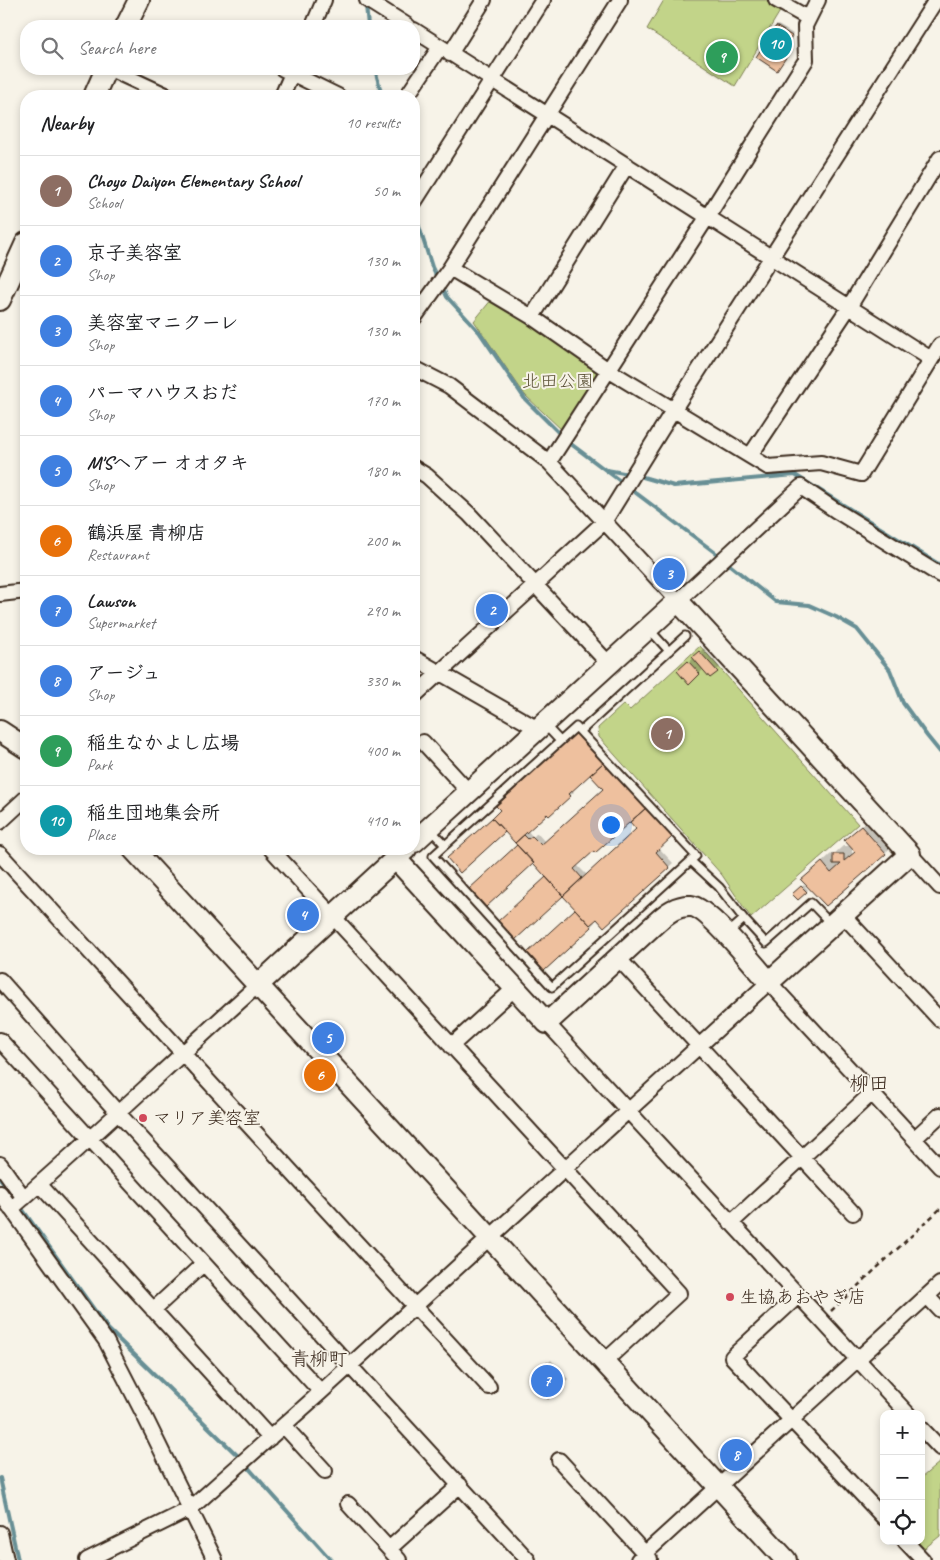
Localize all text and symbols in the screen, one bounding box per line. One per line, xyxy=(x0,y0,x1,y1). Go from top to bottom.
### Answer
search box xyxy=(20,20,420,75)
pin: 10 xyxy=(760,25,792,63)
icon: search xyxy=(38,34,66,62)
text: Search here xyxy=(78,36,155,60)
pin: 9 xyxy=(706,38,738,76)
text: Nearby xyxy=(40,110,93,136)
text: 10 results xyxy=(346,113,400,133)
text: Choyo Daiyon Elementary School xyxy=(87,169,299,193)
text: 1 xyxy=(52,181,60,201)
text: 50 m xyxy=(373,181,400,201)
text: School xyxy=(87,193,121,213)
text: 京子美容室 xyxy=(87,241,182,265)
text: 2 xyxy=(52,251,60,271)
text: 130 m xyxy=(366,251,400,271)
text: Shop xyxy=(87,265,114,285)
text: 美容室マニクーレ xyxy=(87,311,239,335)
text: 3 xyxy=(52,321,60,341)
text: 130 m xyxy=(366,321,400,341)
text: Shop xyxy=(87,335,114,355)
park label: 北田公園 xyxy=(522,370,594,392)
text: パーマハウスおだ xyxy=(87,381,239,405)
text: 4 xyxy=(52,391,60,411)
text: 170 m xyxy=(366,391,400,411)
text: Shop xyxy=(87,405,114,425)
text: M'Sヘアー オオタキ xyxy=(87,451,249,475)
text: 5 xyxy=(53,461,59,481)
text: 180 m xyxy=(366,461,400,481)
text: Shop xyxy=(87,475,114,495)
text: 鶴浜屋 青柳店 xyxy=(87,521,206,545)
text: 6 xyxy=(52,531,60,551)
text: 200 m xyxy=(366,531,400,551)
text: Restaurant xyxy=(87,545,149,565)
pin: 3 xyxy=(653,555,685,593)
text: Lawson xyxy=(87,589,135,613)
pin: 2 xyxy=(476,591,508,629)
text: 7 xyxy=(52,601,60,621)
text: 290 m xyxy=(366,601,400,621)
text: Supermarket xyxy=(87,613,155,633)
text: アージュ xyxy=(87,661,161,685)
text: 8 xyxy=(52,671,60,691)
text: 330 m xyxy=(366,671,400,691)
text: Shop xyxy=(87,685,114,705)
pin: 1 xyxy=(651,715,683,753)
text: 稲生なかよし広場 xyxy=(87,731,239,755)
text: 9 xyxy=(52,741,60,761)
text: 400 m xyxy=(366,741,400,761)
text: Park xyxy=(87,755,112,775)
text: 稲生団地集会所 xyxy=(87,801,220,825)
text: 10 xyxy=(49,811,63,831)
text: 410 m xyxy=(366,811,400,831)
your location xyxy=(598,812,624,838)
text: Place xyxy=(87,825,115,845)
pin: 4 xyxy=(287,896,319,934)
pin: 5 xyxy=(312,1019,344,1057)
pin: 6 xyxy=(304,1056,336,1094)
district label: 柳田 xyxy=(849,1071,889,1096)
place label: マリア美容室 xyxy=(153,1107,261,1129)
marker: マリア美容室 xyxy=(137,1112,149,1124)
place label: 生協あおやぎ店 xyxy=(740,1286,866,1308)
marker: 生協あおやぎ店 xyxy=(724,1291,736,1303)
district label: 青柳町 xyxy=(290,1347,348,1371)
pin: 7 xyxy=(531,1362,563,1400)
map controls xyxy=(880,1410,925,1545)
button: + xyxy=(880,1410,925,1455)
pin: 8 xyxy=(720,1436,752,1474)
button: − xyxy=(880,1455,925,1500)
button: locate xyxy=(880,1500,925,1545)

